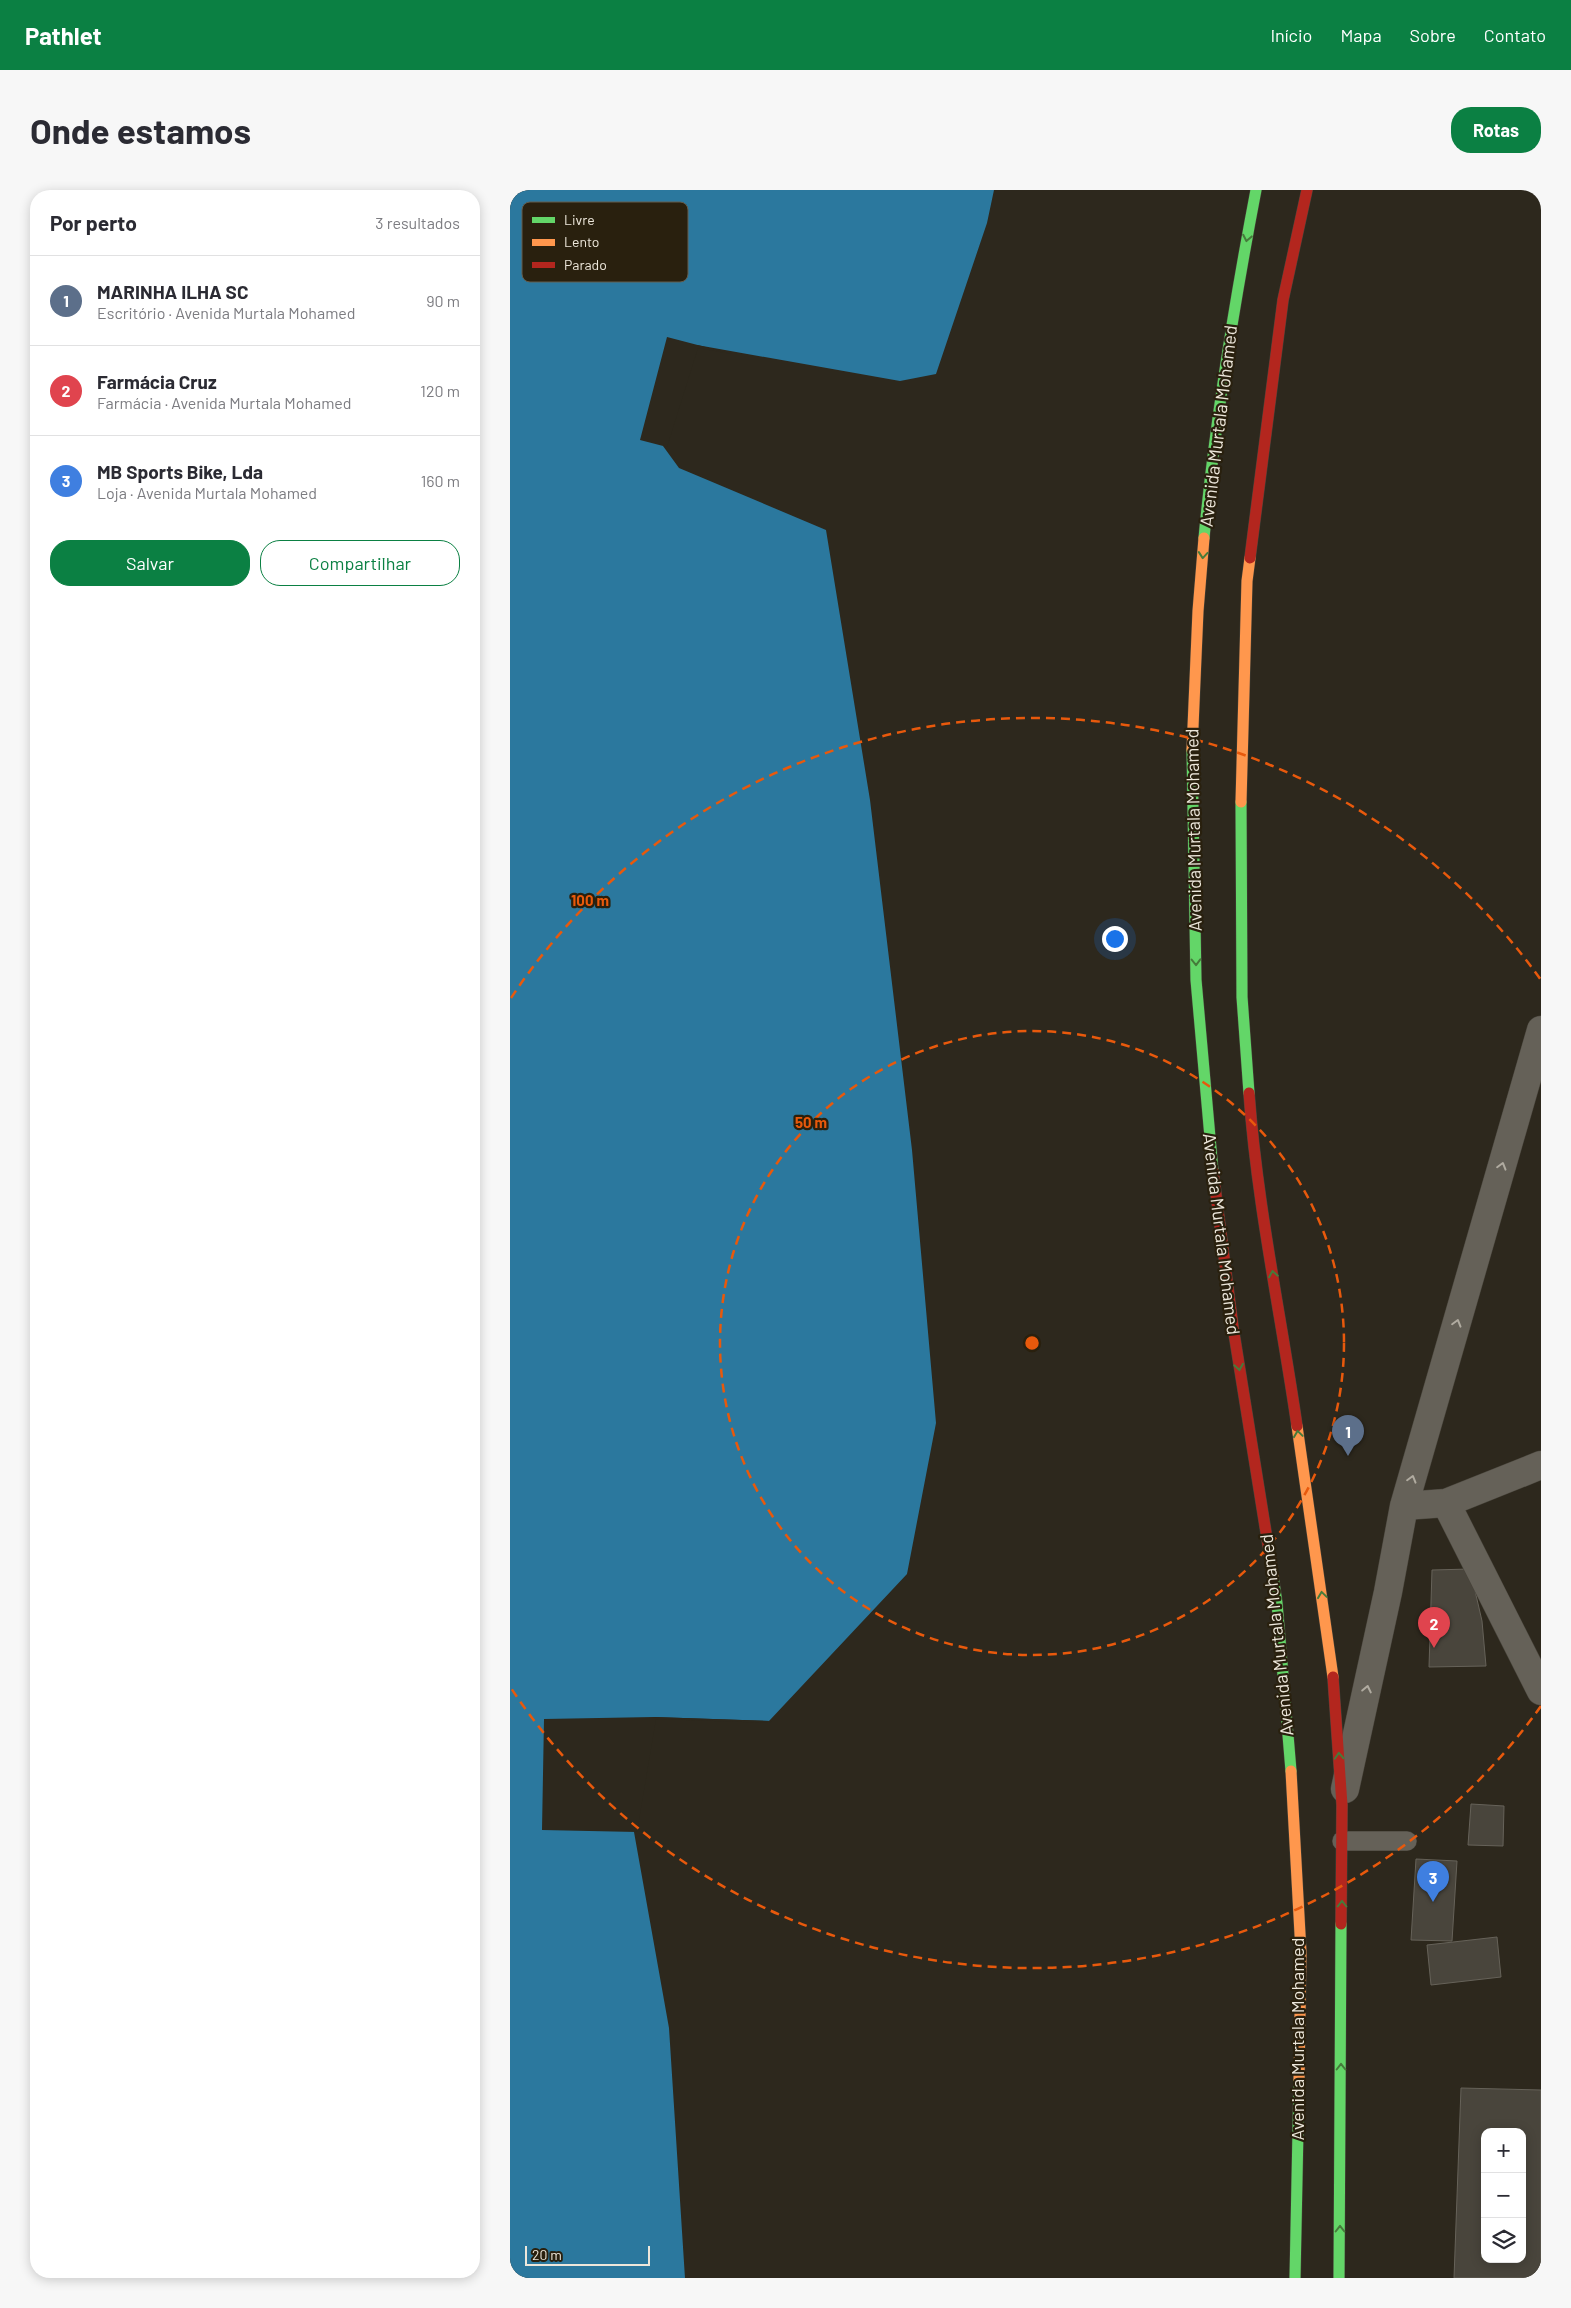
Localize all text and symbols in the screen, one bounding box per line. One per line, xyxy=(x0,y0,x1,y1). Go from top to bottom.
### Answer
text: Pathlet xyxy=(25,21,102,50)
text: Início xyxy=(1270,24,1312,46)
text: Mapa xyxy=(1340,24,1382,46)
text: Sobre xyxy=(1410,24,1456,46)
text: Contato xyxy=(1484,24,1546,46)
button: Rotas xyxy=(1451,107,1541,153)
text: Onde estamos xyxy=(30,109,251,151)
legend xyxy=(522,202,688,282)
text: Por perto xyxy=(50,210,137,235)
text: Livre xyxy=(564,211,595,228)
text: 3 resultados xyxy=(375,213,460,232)
text: Lento xyxy=(564,233,599,250)
one-way arrow xyxy=(1243,233,1253,242)
text: Parado xyxy=(564,256,607,273)
text: MARINHA ILHA SC xyxy=(97,280,248,303)
text: 1 xyxy=(63,291,69,310)
text: 90 m xyxy=(426,291,460,310)
text: Escritório · Avenida Murtala Mohamed xyxy=(97,303,356,322)
street label: Avenida Murtala Mohamed xyxy=(1195,324,1241,528)
text: Farmácia Cruz xyxy=(97,370,217,393)
text: 2 xyxy=(62,381,70,400)
text: 120 m xyxy=(420,381,460,400)
text: Farmácia · Avenida Murtala Mohamed xyxy=(97,393,352,412)
text: MB Sports Bike, Lda xyxy=(97,460,263,483)
text: 3 xyxy=(62,471,70,490)
text: 160 m xyxy=(421,471,460,490)
text: Loja · Avenida Murtala Mohamed xyxy=(97,483,317,502)
button: Salvar xyxy=(50,540,250,586)
button: Compartilhar xyxy=(260,540,460,586)
one-way arrow xyxy=(1198,551,1209,559)
street label: Avenida Murtala Mohamed xyxy=(1180,728,1206,932)
text: 100 m xyxy=(571,891,609,909)
your location xyxy=(1102,926,1128,952)
one-way arrow xyxy=(1190,958,1201,966)
text: 50 m xyxy=(795,1113,827,1131)
street label: Avenida Murtala Mohamed xyxy=(1199,1132,1245,1336)
one-way arrow xyxy=(1496,1163,1506,1171)
one-way arrow xyxy=(1269,1269,1279,1278)
one-way arrow xyxy=(1451,1318,1462,1327)
centre of rings xyxy=(1023,1334,1041,1352)
one-way arrow xyxy=(1234,1362,1244,1371)
pin: 1 xyxy=(1332,1415,1364,1456)
one-way arrow xyxy=(1294,1430,1304,1439)
one-way arrow xyxy=(1407,1475,1417,1484)
street label: Avenida Murtala Mohamed xyxy=(1254,1533,1298,1737)
one-way arrow xyxy=(1317,1591,1328,1599)
pin: 2 xyxy=(1418,1607,1450,1648)
one-way arrow xyxy=(1361,1685,1372,1693)
one-way arrow xyxy=(1334,1752,1345,1760)
pin: 3 xyxy=(1417,1861,1449,1902)
one-way arrow xyxy=(1337,1900,1347,1908)
street label: Avenida Murtala Mohamed xyxy=(1286,1938,1308,2140)
one-way arrow xyxy=(1336,2063,1346,2070)
map controls xyxy=(1481,2128,1526,2263)
button: + xyxy=(1481,2128,1526,2173)
button: − xyxy=(1481,2173,1526,2218)
button: layers xyxy=(1481,2218,1526,2263)
one-way arrow xyxy=(1335,2225,1345,2233)
scale bar xyxy=(525,2243,650,2266)
text: 20 m xyxy=(532,2246,562,2263)

